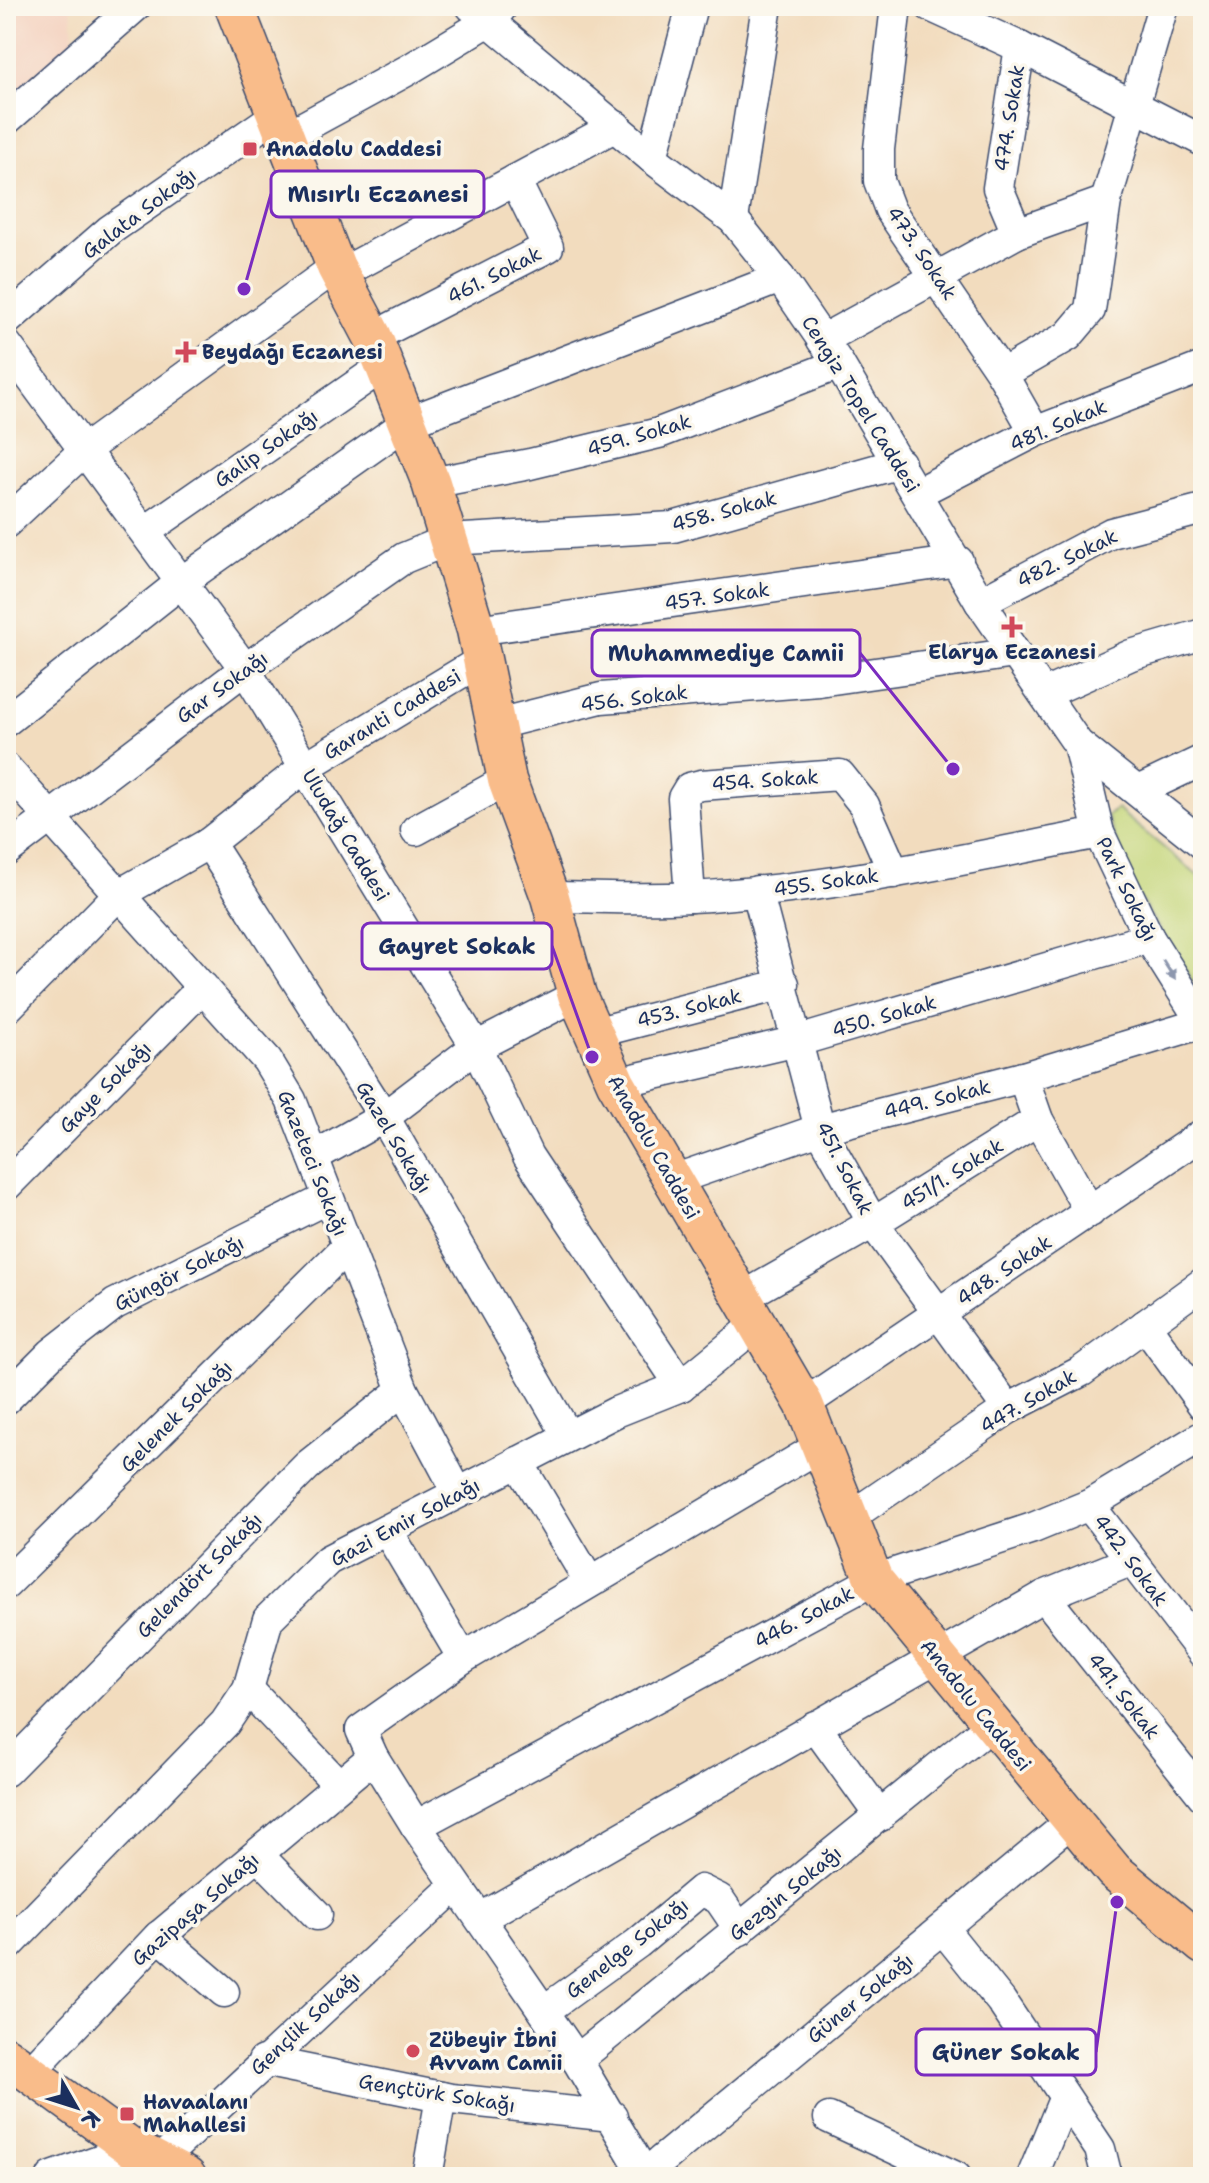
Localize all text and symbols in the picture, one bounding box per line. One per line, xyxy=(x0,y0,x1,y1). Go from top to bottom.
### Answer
street label: 474. Sokak xyxy=(988,63,1030,173)
place label: Anadolu Caddesi xyxy=(266,136,442,162)
marker: Anadolu Caddesi xyxy=(241,140,259,158)
street label: Galata Sokağı xyxy=(77,161,201,265)
callout: Mısırlı Eczanesi xyxy=(271,171,484,217)
text: Mısırlı Eczanesi xyxy=(287,180,469,209)
street label: 473. Sokak xyxy=(881,201,963,305)
street label: 461. Sokak xyxy=(442,240,546,310)
street label: Cengiz Topel Caddesi xyxy=(796,311,926,497)
place label: Beydağı Eczanesi xyxy=(202,339,383,365)
marker: Beydağı Eczanesi xyxy=(177,343,195,361)
street label: 481. Sokak xyxy=(1005,393,1111,457)
street label: Galip Sokağı xyxy=(209,403,323,493)
street label: 459. Sokak xyxy=(584,408,694,462)
street label: 458. Sokak xyxy=(669,485,779,537)
street label: 482. Sokak xyxy=(1012,522,1122,594)
street label: 457. Sokak xyxy=(663,576,771,616)
marker: Elarya Eczanesi xyxy=(1003,618,1021,636)
callout: Muhammediye Camii xyxy=(592,630,860,676)
text: Muhammediye Camii xyxy=(608,639,844,668)
place label: Elarya Eczanesi xyxy=(928,639,1096,665)
street label: Gar Sokağı xyxy=(171,645,273,729)
street label: Garanti Caddesi xyxy=(318,663,466,765)
street label: 456. Sokak xyxy=(579,679,689,717)
street label: 454. Sokak xyxy=(711,763,819,797)
street label: Uludağ Caddesi xyxy=(296,764,396,906)
street label: Park Sokağı xyxy=(1090,832,1164,946)
street label: 455. Sokak xyxy=(772,862,880,902)
callout: Gayret Sokak xyxy=(362,923,552,969)
text: Gayret Sokak xyxy=(378,932,536,961)
one-way arrow xyxy=(1161,959,1176,981)
street label: 453. Sokak xyxy=(634,982,744,1034)
street label: 450. Sokak xyxy=(829,989,939,1043)
street label: Gaye Sokağı xyxy=(53,1035,157,1139)
street label: Anadolu Caddesi xyxy=(602,1070,706,1224)
street label: 449. Sokak xyxy=(881,1073,993,1125)
street label: Gazel Sokağı xyxy=(350,1076,438,1198)
street label: Gazeteci Sokağı xyxy=(272,1086,354,1240)
street label: 451. Sokak xyxy=(810,1117,880,1219)
street label: 451/1. Sokak xyxy=(896,1132,1008,1216)
street label: Güngör Sokağı xyxy=(110,1229,248,1317)
street label: 448. Sokak xyxy=(951,1229,1057,1311)
street label: Gelenek Sokağı xyxy=(114,1354,238,1478)
street label: 447. Sokak xyxy=(975,1363,1081,1439)
street label: Gazi Emir Sokağı xyxy=(326,1472,484,1572)
street label: Gelendört Sokağı xyxy=(130,1506,268,1644)
street label: 442. Sokak xyxy=(1088,1509,1174,1611)
street label: 446. Sokak xyxy=(749,1580,859,1654)
street label: Anadolu Caddesi xyxy=(915,1634,1037,1776)
street label: 441. Sokak xyxy=(1082,1647,1166,1745)
street label: Gezgin Sokağı xyxy=(723,1840,847,1946)
street label: Gazipaşa Sokağı xyxy=(126,1846,264,1972)
street label: Genelge Sokağı xyxy=(560,1892,694,2004)
street label: Güner Sokağı xyxy=(801,1947,919,2049)
street label: Gençlik Sokağı xyxy=(244,1965,366,2081)
place label: Zübeyir İbni Avvam Camii xyxy=(429,2027,563,2076)
callout: Güner Sokak xyxy=(916,2029,1096,2075)
text: Güner Sokak xyxy=(932,2038,1080,2067)
marker: Zübeyir İbni Avvam Camii xyxy=(404,2042,422,2060)
north arrow xyxy=(36,2067,116,2147)
street label: Gençtürk Sokağı xyxy=(357,2068,517,2118)
place label: Havaalanı Mahallesi xyxy=(143,2089,248,2138)
text: K xyxy=(75,2104,107,2134)
marker: Havaalanı Mahallesi xyxy=(118,2105,136,2123)

